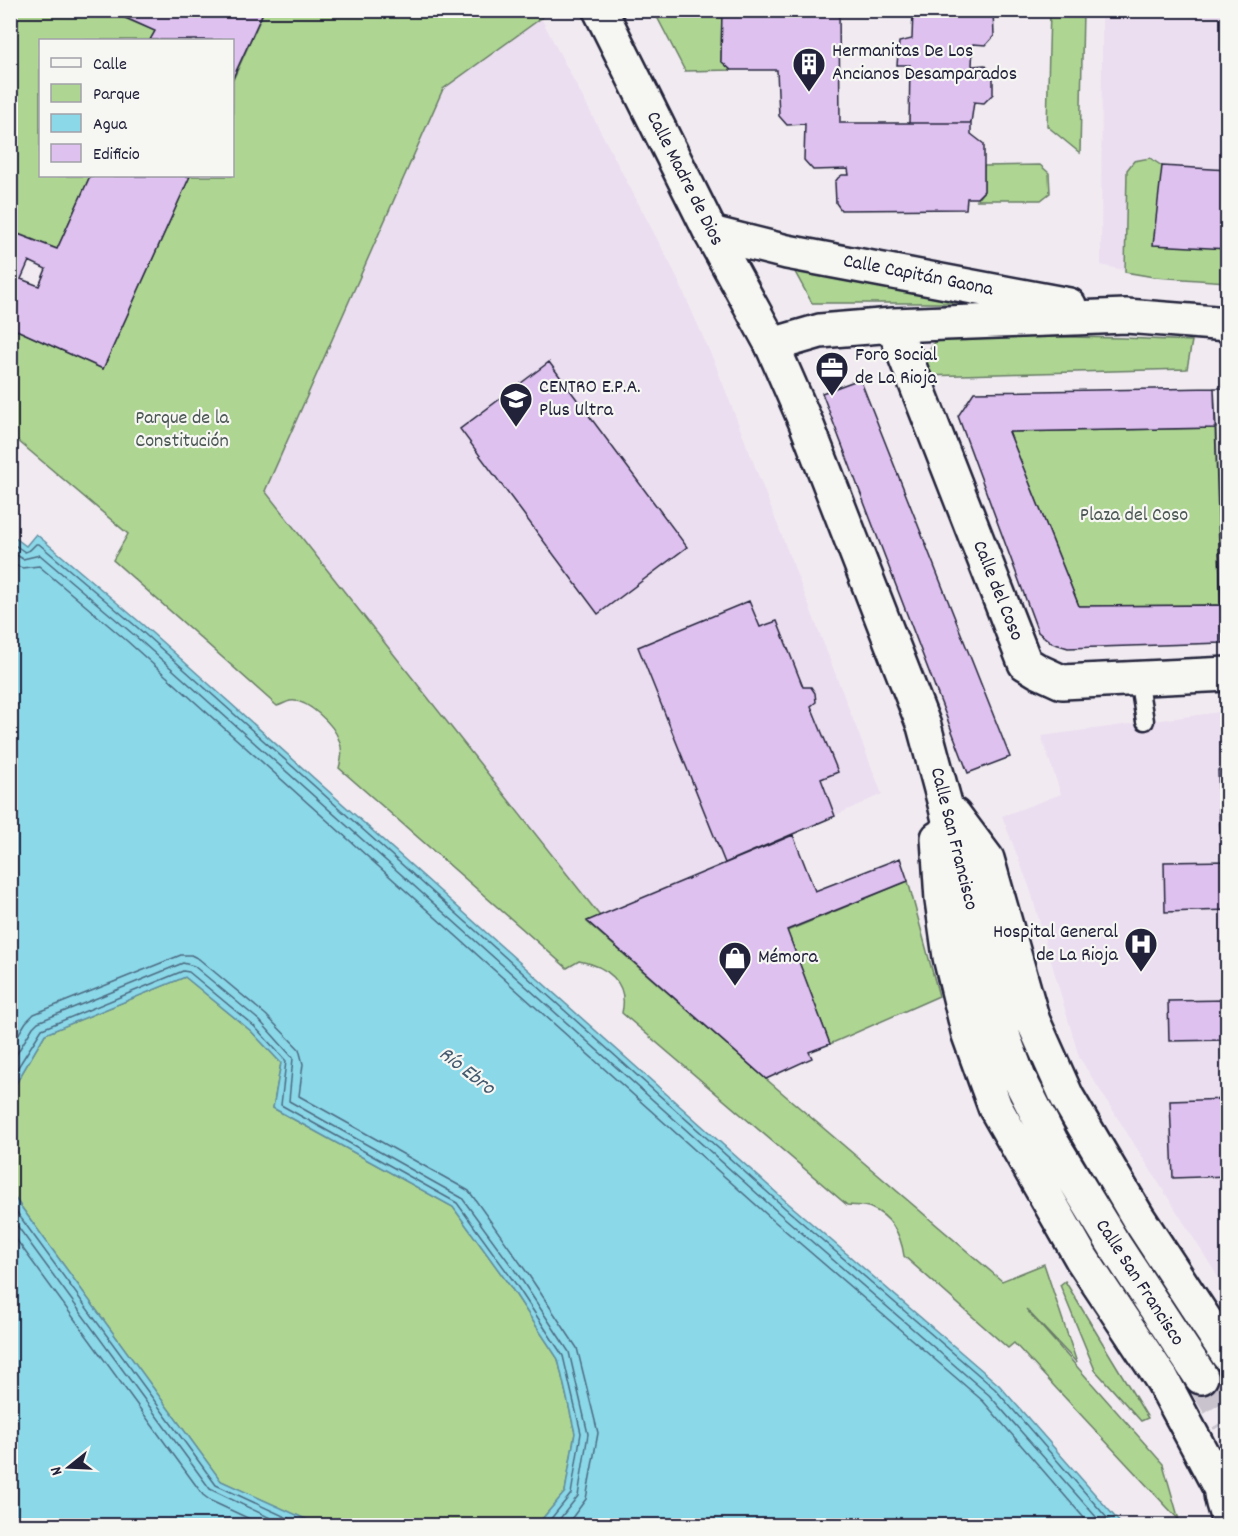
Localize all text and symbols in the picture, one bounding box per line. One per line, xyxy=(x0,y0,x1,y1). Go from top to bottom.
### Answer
place label: Hermanitas De Los Ancianos Desamparados xyxy=(832,38,1017,89)
legend xyxy=(39,39,234,177)
building icon: Hermanitas De Los Ancianos Desamparados xyxy=(791,46,827,93)
text: Calle xyxy=(93,53,127,78)
text: Parque xyxy=(93,83,140,108)
street label: Calle Madre de Dios xyxy=(638,107,730,251)
text: Agua xyxy=(93,113,127,138)
text: Edificio xyxy=(93,143,140,168)
street label: Calle Capitán Gaona xyxy=(840,248,996,304)
place label: Foro Social de La Rioja xyxy=(855,342,938,393)
office icon: Foro Social de La Rioja xyxy=(814,350,850,397)
place label: CENTRO E.P.A. Plus Ultra xyxy=(539,374,641,425)
school or university icon: CENTRO E.P.A. Plus Ultra xyxy=(498,381,534,428)
park label: Parque de la Constitución xyxy=(135,405,229,456)
park label: Plaza del Coso xyxy=(1080,502,1188,530)
street label: Calle del Coso xyxy=(964,537,1030,645)
street label: Calle San Francisco xyxy=(922,765,984,913)
place label: Hospital General de La Rioja xyxy=(993,919,1119,970)
hospital icon: Hospital General de La Rioja xyxy=(1123,926,1159,973)
shop icon: Mémora xyxy=(717,940,753,987)
place label: Mémora xyxy=(758,944,818,972)
water label: Río Ebro xyxy=(432,1040,502,1105)
street label: Calle San Francisco xyxy=(1087,1214,1191,1352)
north arrow xyxy=(39,1437,99,1497)
text: N xyxy=(45,1463,69,1478)

